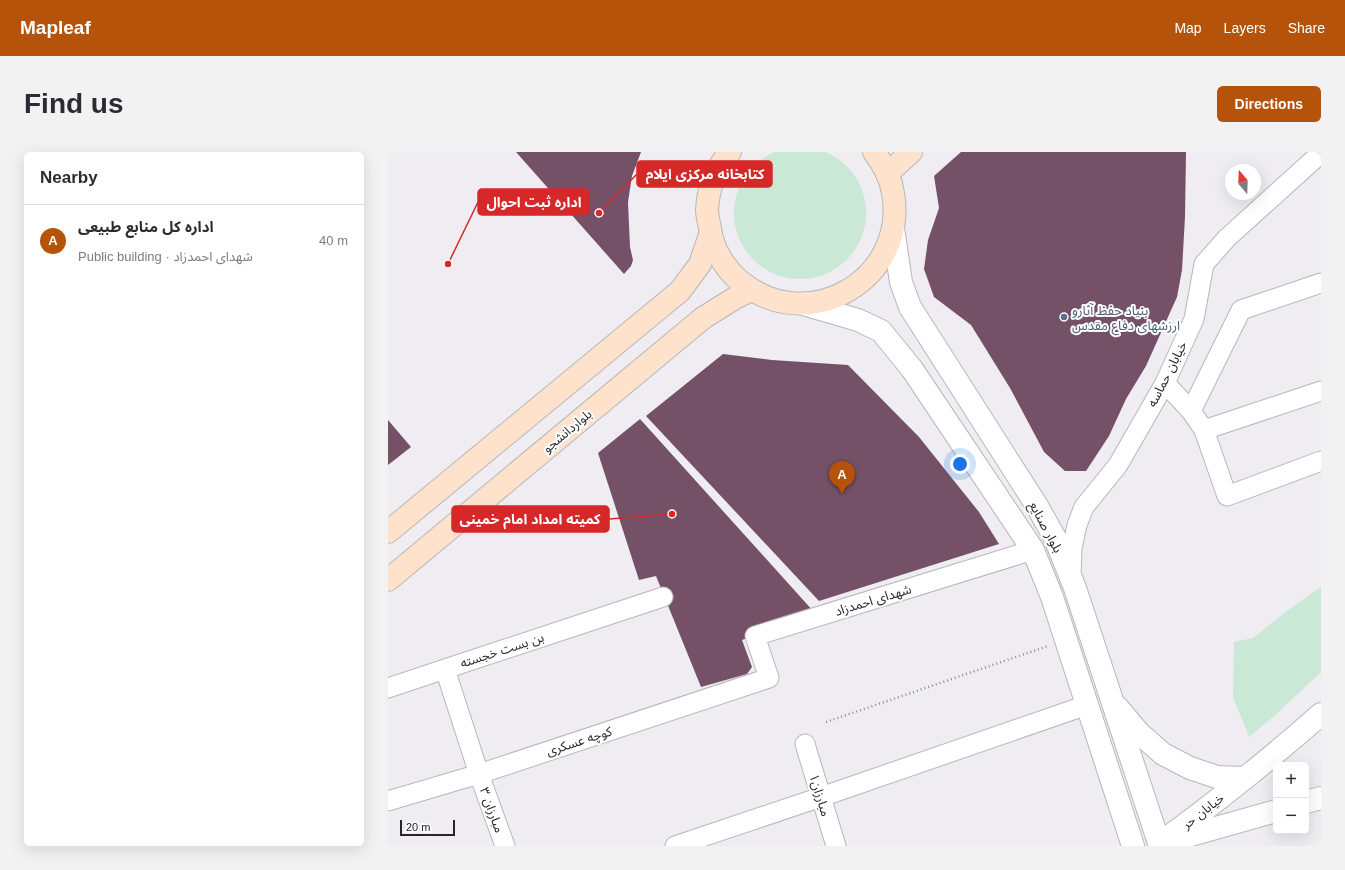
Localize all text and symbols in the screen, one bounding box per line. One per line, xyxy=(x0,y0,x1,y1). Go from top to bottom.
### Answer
text: Mapleaf xyxy=(20,17,91,38)
text: Map xyxy=(1174,20,1202,36)
text: Layers xyxy=(1224,20,1266,36)
text: Share xyxy=(1288,20,1325,36)
button: Directions xyxy=(1217,86,1321,122)
text: Find us xyxy=(24,88,124,119)
callout: کتابخانه مرکزی ایلام xyxy=(637,161,772,187)
north arrow xyxy=(1225,164,1261,200)
text: کتابخانه مرکزی ایلام xyxy=(646,166,765,185)
text: Nearby xyxy=(40,168,98,187)
callout: اداره ثبت احوال xyxy=(478,189,589,215)
text: اداره ثبت احوال xyxy=(487,194,582,211)
text: اداره کل منابع طبیعی xyxy=(78,218,214,235)
text: A xyxy=(48,233,58,248)
text: 40 m xyxy=(319,233,348,248)
text: Public building · شهدای احمدزاد xyxy=(78,249,253,264)
place label: بنیاد حفظ آثارو ارزشهای دفاع مقدس xyxy=(1072,303,1180,336)
marker: بنیاد حفظ آثارو ارزشهای دفاع مقدس xyxy=(1059,312,1069,322)
street label: خیابان حماسه xyxy=(1144,338,1191,410)
street label: بلواردانشجو xyxy=(539,406,595,456)
your location xyxy=(950,454,970,474)
pin: A xyxy=(829,461,855,494)
street label: بلوار صنایع xyxy=(1024,499,1066,557)
callout: کمیته امداد امام خمینی xyxy=(452,506,609,532)
text: کمیته امداد امام خمینی xyxy=(460,511,601,530)
street label: شهدای احمدزاد xyxy=(833,581,913,620)
street label: بن بست خجسته xyxy=(458,629,546,672)
street label: کوچه عسکری xyxy=(544,723,615,761)
map controls xyxy=(1273,762,1309,834)
button: + xyxy=(1273,762,1309,798)
street label: مبارزان۱ xyxy=(805,772,834,819)
street label: مبارزان ۳ xyxy=(476,785,507,835)
street label: خیابان حر xyxy=(1178,790,1228,833)
button: − xyxy=(1273,798,1309,834)
scale bar xyxy=(400,818,455,837)
text: 20 m xyxy=(406,821,430,833)

